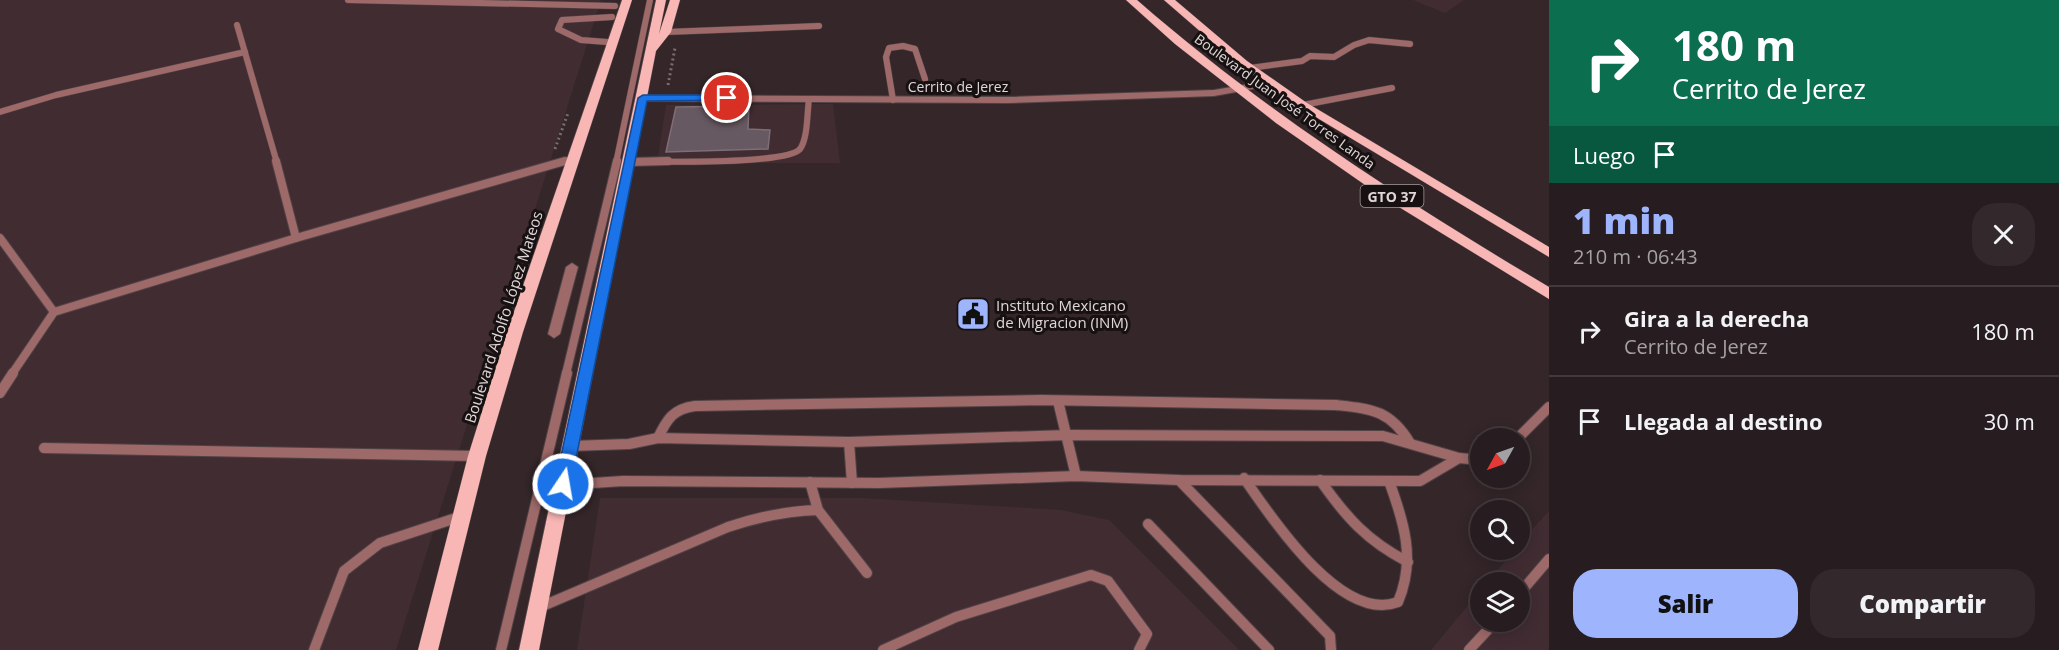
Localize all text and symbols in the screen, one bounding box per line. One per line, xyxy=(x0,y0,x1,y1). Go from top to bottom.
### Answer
text: 180 m xyxy=(1672,16,1796,73)
icon: right xyxy=(1573,24,1651,102)
street label: Boulevard Juan José Torres Landa xyxy=(1191,29,1379,173)
text: Cerrito de Jerez xyxy=(1672,70,1866,107)
pin xyxy=(701,72,752,123)
street label: Cerrito de Jerez xyxy=(908,77,1009,96)
icon: arrive xyxy=(710,81,743,114)
icon: arrive xyxy=(1648,138,1681,171)
text: Luego xyxy=(1573,140,1636,170)
road number: GTO 37 xyxy=(1360,185,1424,207)
text: 1 min xyxy=(1573,196,1675,245)
button: close xyxy=(1972,203,2035,266)
street label: Boulevard Adolfo López Mateos xyxy=(459,208,547,426)
text: 210 m · 06:43 xyxy=(1573,243,1698,270)
place label: Instituto Mexicano de Migracion (INM) xyxy=(996,295,1128,332)
public building icon: Instituto Mexicano de Migracion (INM) xyxy=(955,296,991,332)
text: Gira a la derecha xyxy=(1624,303,1809,333)
icon: right xyxy=(1573,315,1606,348)
text: 180 m xyxy=(1971,316,2035,346)
text: Cerrito de Jerez xyxy=(1624,333,1768,360)
icon: arrive xyxy=(1573,405,1606,438)
text: Llegada al destino xyxy=(1624,406,1823,436)
text: 30 m xyxy=(1984,406,2035,436)
north arrow xyxy=(1470,428,1530,488)
map controls xyxy=(1470,428,1530,632)
position arrow xyxy=(531,452,595,516)
button: search xyxy=(1470,500,1530,560)
button: Salir xyxy=(1573,569,1798,638)
button: Compartir xyxy=(1810,569,2035,638)
button: layers xyxy=(1470,572,1530,632)

